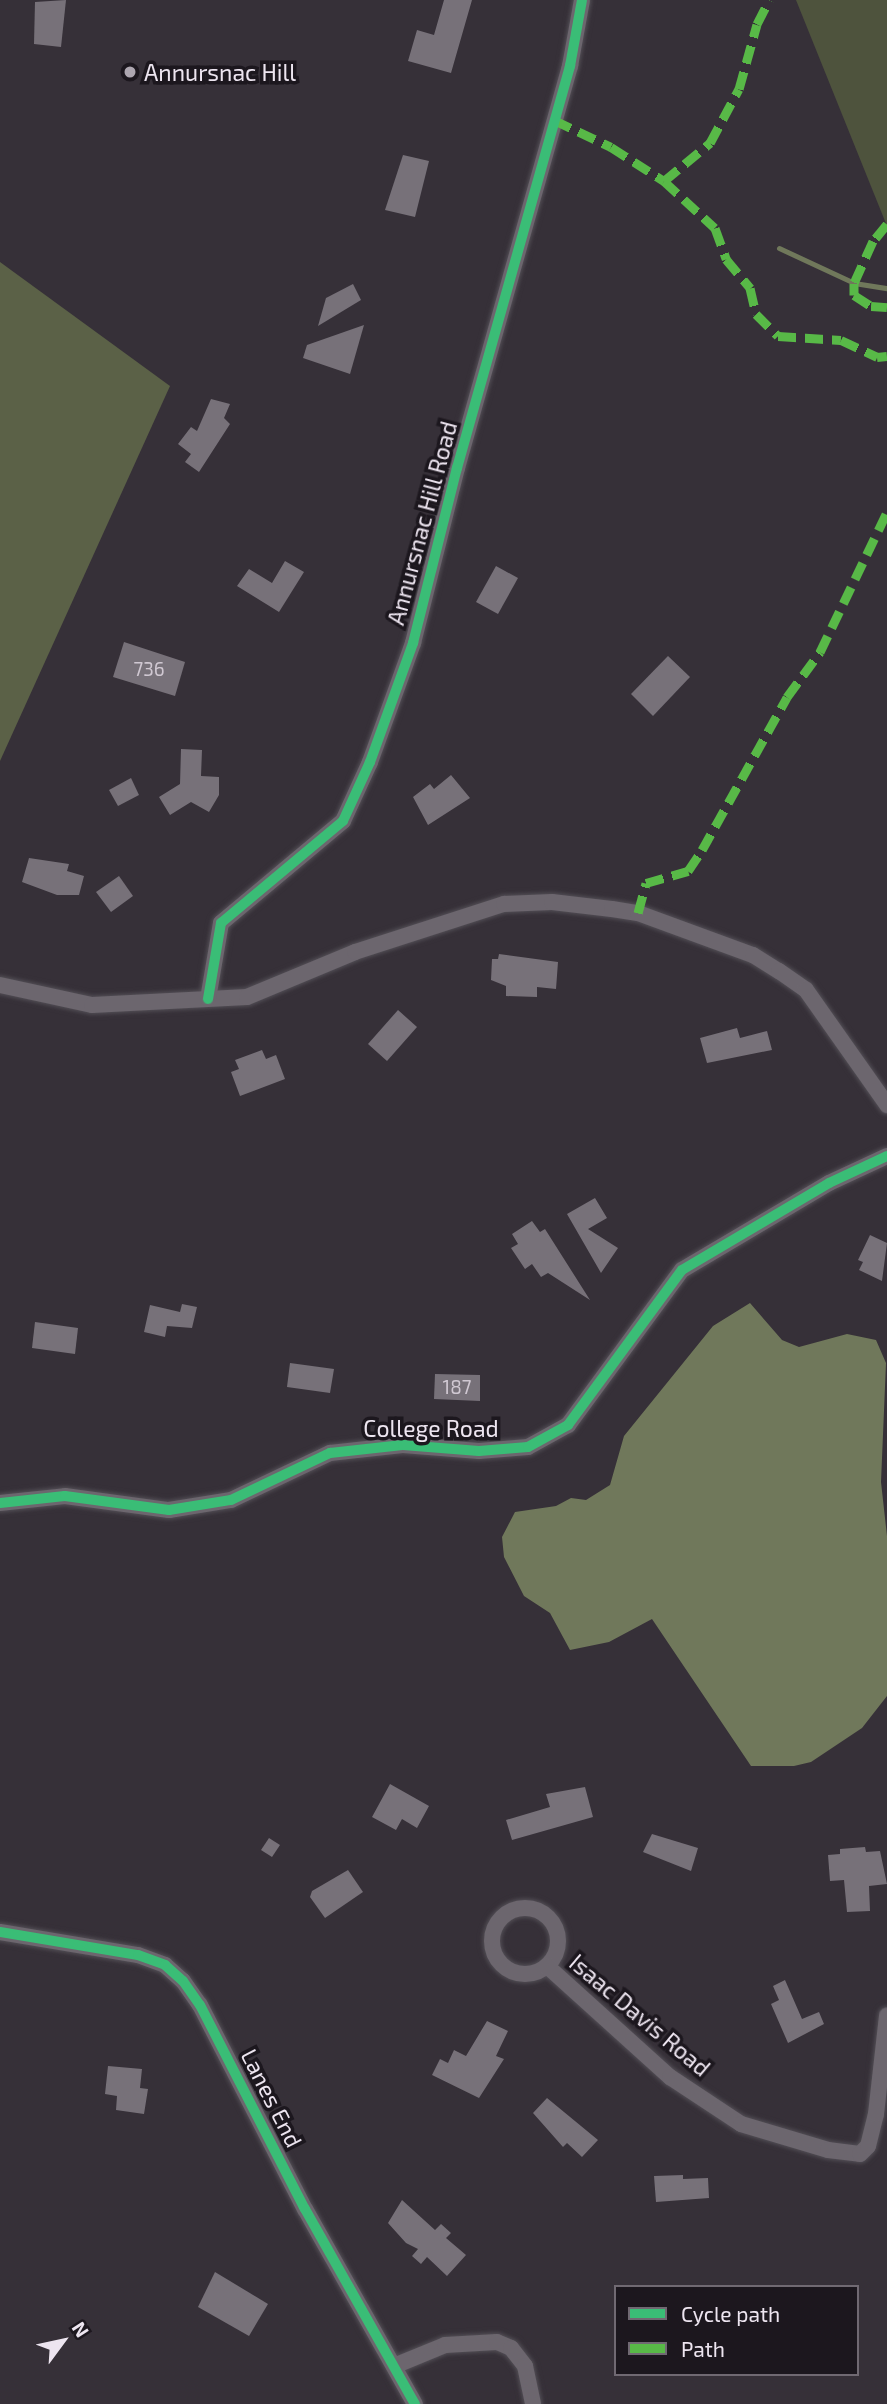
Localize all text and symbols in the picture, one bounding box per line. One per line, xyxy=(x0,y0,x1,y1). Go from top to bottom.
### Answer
place label: Annursnac Hill xyxy=(144,58,296,86)
marker: Annursnac Hill xyxy=(122,64,138,80)
street label: Annursnac Hill Road xyxy=(381,418,463,628)
house number: 736 xyxy=(133,658,165,680)
house number: 187 xyxy=(443,1376,471,1398)
street label: College Road xyxy=(363,1414,499,1442)
street label: Isaac Davis Road xyxy=(564,1948,716,2082)
street label: Lanes End xyxy=(236,2044,308,2152)
legend xyxy=(614,2285,859,2376)
text: Cycle path xyxy=(681,2301,780,2326)
north arrow xyxy=(28,2306,98,2376)
text: N xyxy=(68,2317,94,2341)
text: Path xyxy=(681,2336,725,2361)

